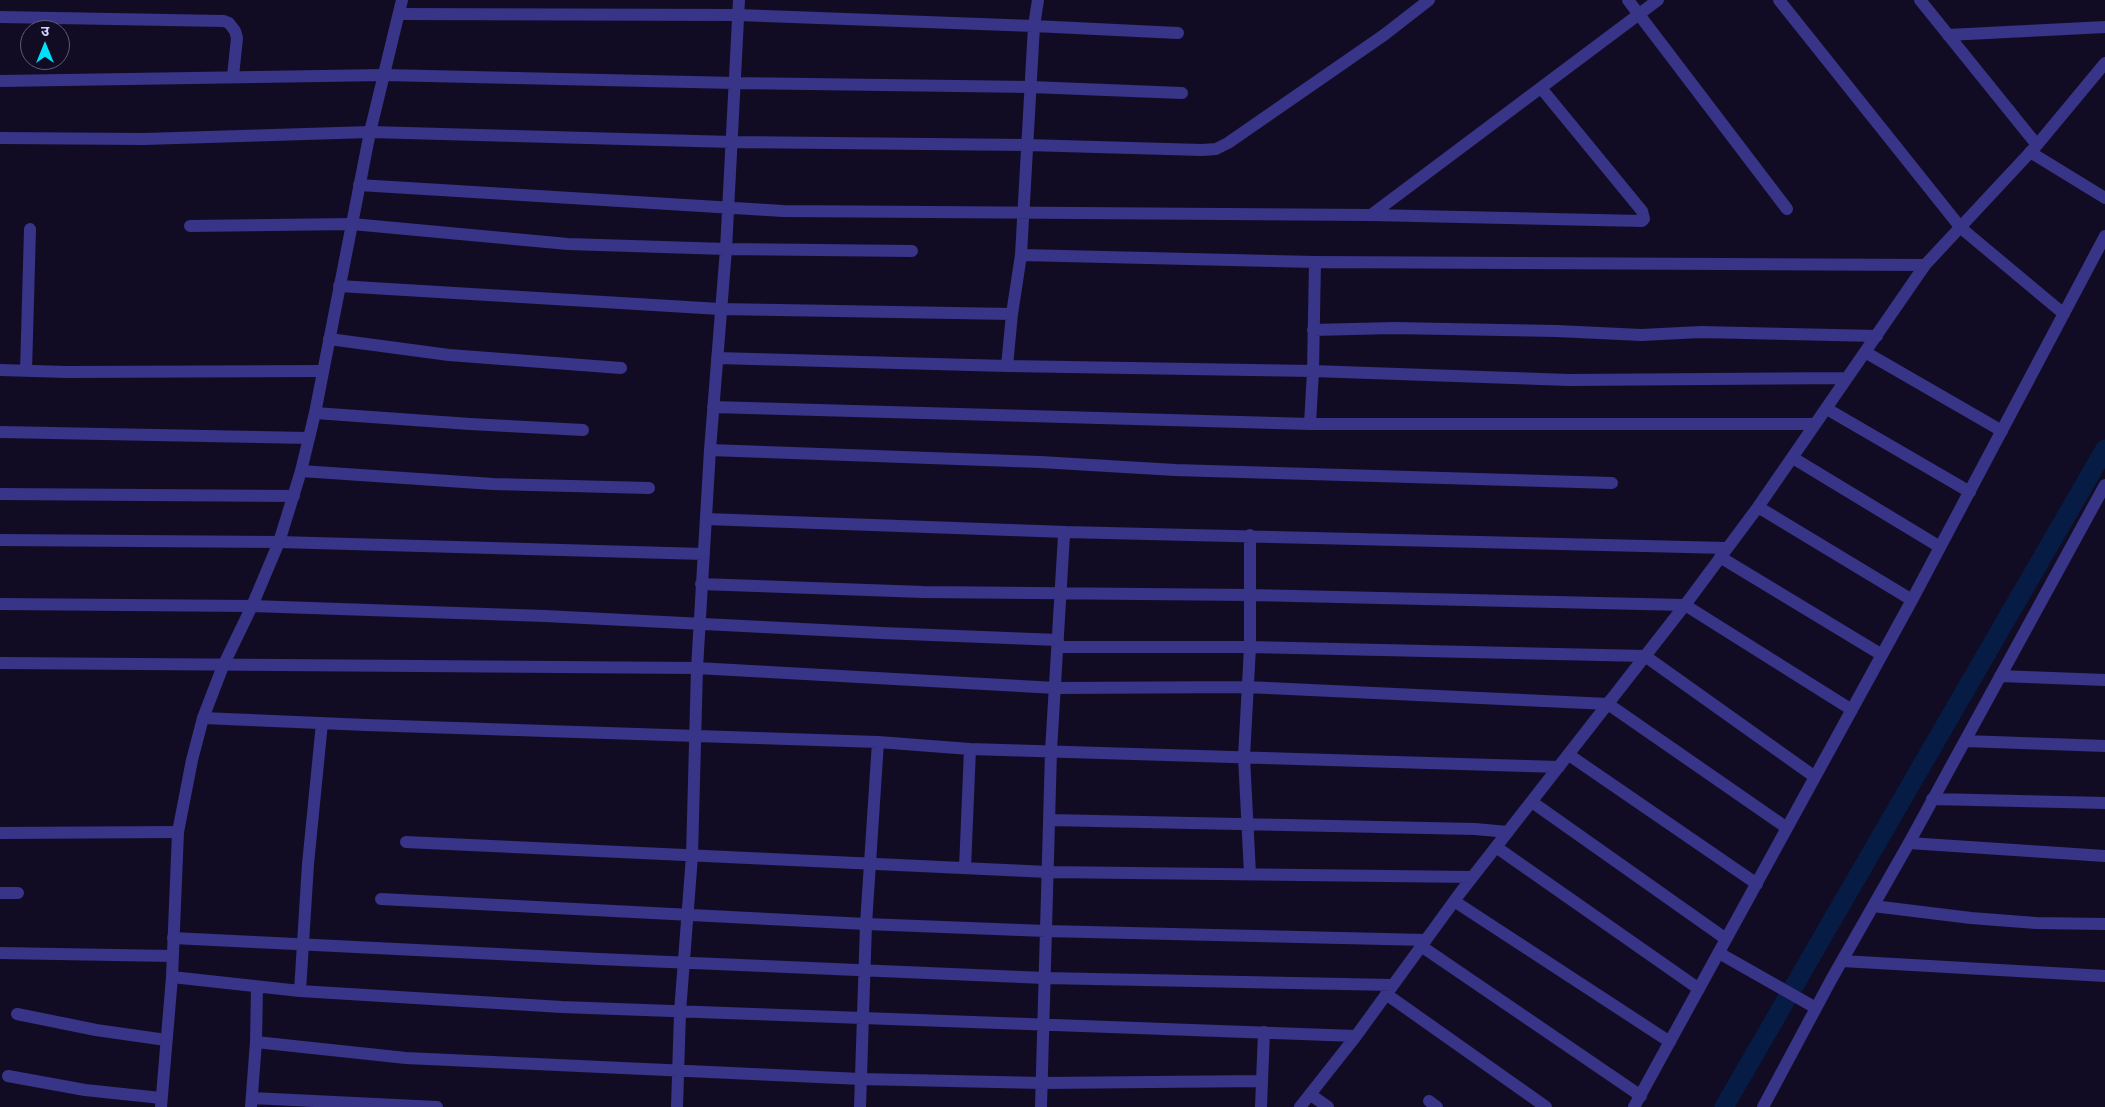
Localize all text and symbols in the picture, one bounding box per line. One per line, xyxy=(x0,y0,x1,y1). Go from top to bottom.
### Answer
north arrow xyxy=(20,20,70,70)
text: उ xyxy=(41,21,49,40)

